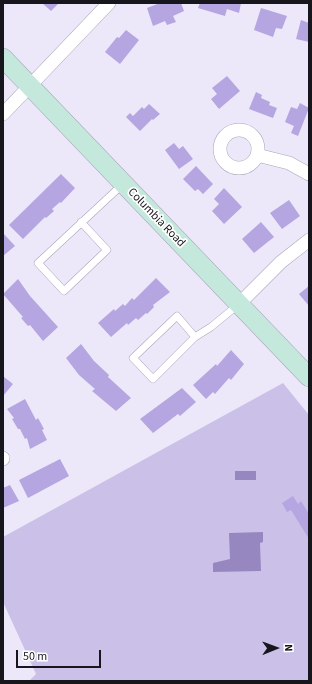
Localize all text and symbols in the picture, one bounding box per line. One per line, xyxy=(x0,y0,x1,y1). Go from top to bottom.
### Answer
street label: Columbia Road xyxy=(124,185,188,251)
north arrow xyxy=(256,628,296,668)
scale bar xyxy=(18,642,103,668)
text: N xyxy=(281,644,296,652)
text: 50 m xyxy=(23,648,47,665)

